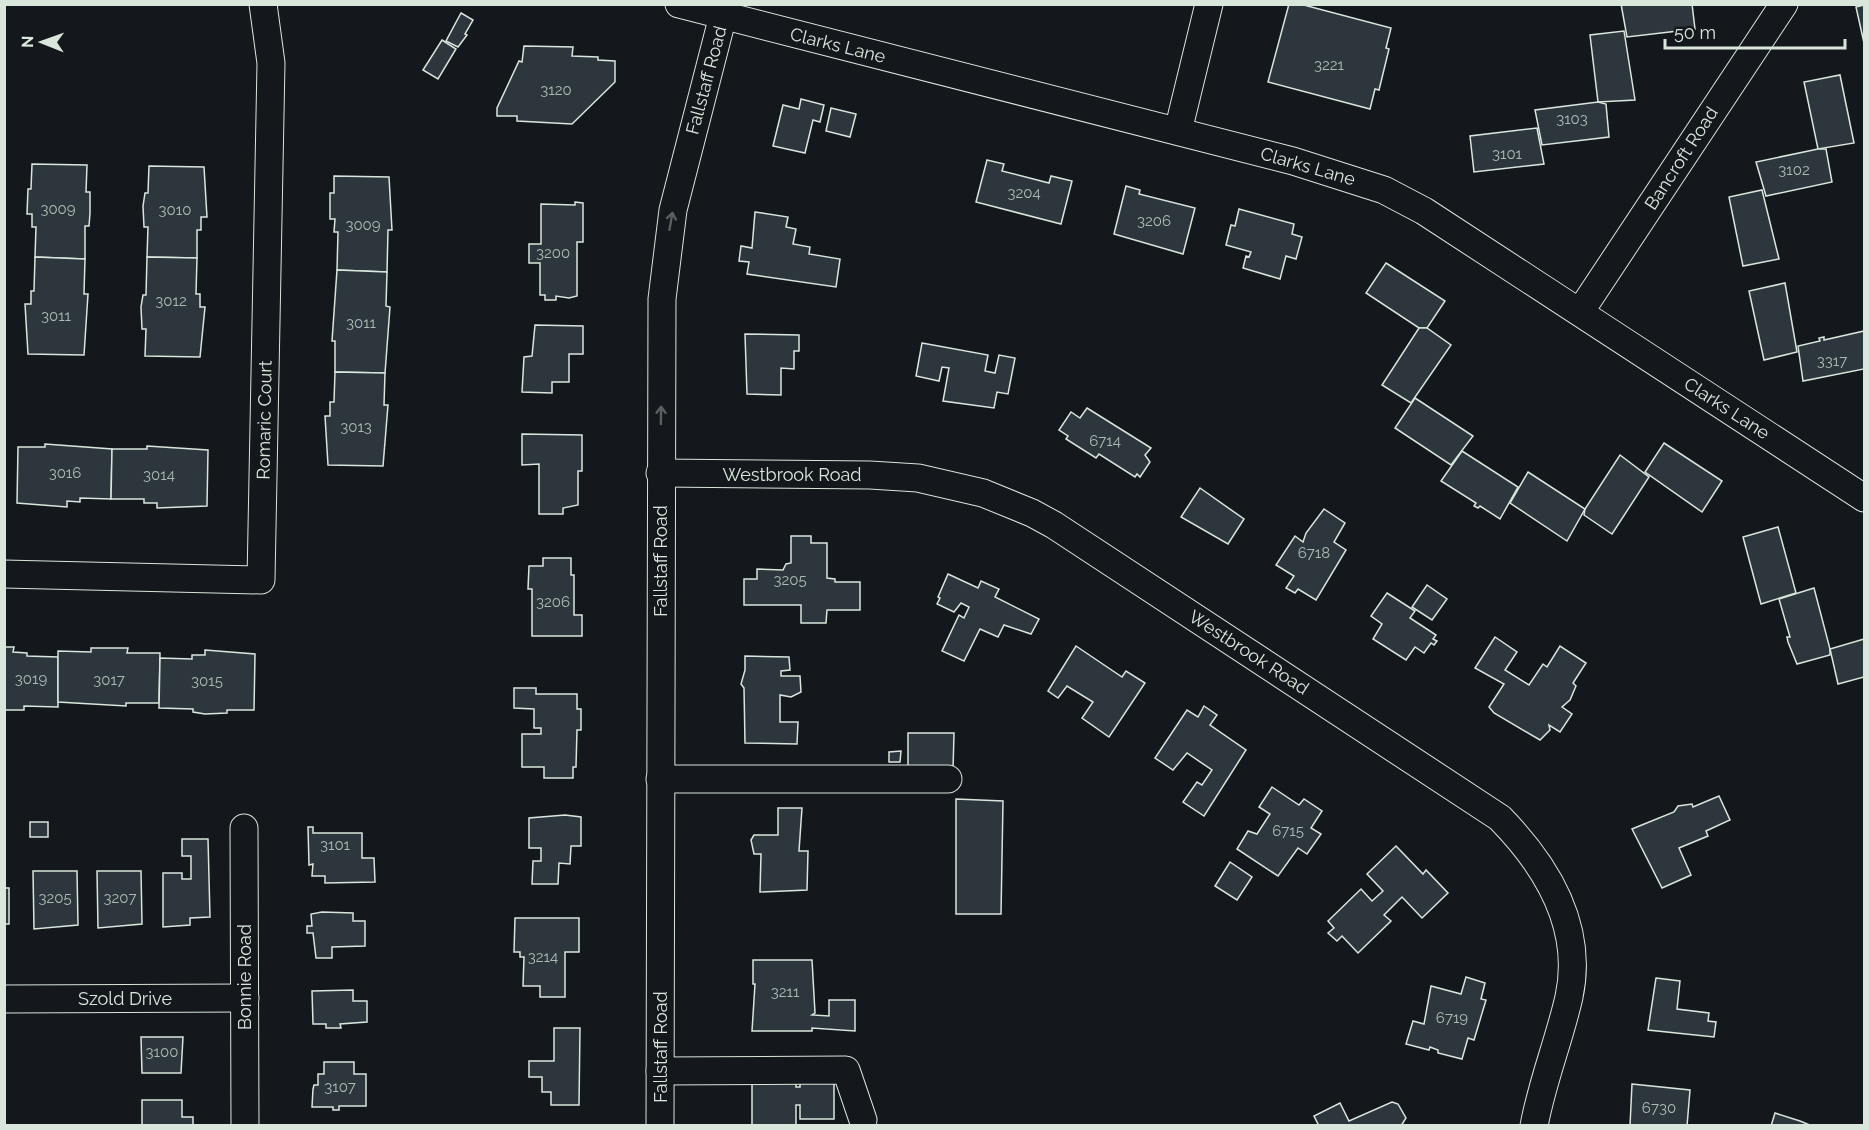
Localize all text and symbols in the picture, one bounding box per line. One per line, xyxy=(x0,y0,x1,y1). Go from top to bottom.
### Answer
north arrow xyxy=(12,12,72,72)
scale bar xyxy=(1665,12,1845,50)
text: 50 m xyxy=(1674,22,1716,43)
street label: Clarks Lane xyxy=(788,23,888,67)
street label: Fallstaff Road xyxy=(681,24,731,136)
text: N xyxy=(18,35,37,48)
house number: 3221 xyxy=(1314,56,1345,74)
house number: 3120 xyxy=(540,81,572,99)
street label: Bancroft Road xyxy=(1640,103,1722,213)
house number: 3103 xyxy=(1556,110,1588,128)
street label: Clarks Lane xyxy=(1258,142,1358,190)
house number: 3101 xyxy=(1492,145,1523,163)
house number: 3102 xyxy=(1778,161,1810,179)
house number: 3204 xyxy=(1007,184,1041,202)
house number: 3009 xyxy=(40,200,76,218)
house number: 3010 xyxy=(159,201,191,219)
one-way arrow xyxy=(666,211,677,231)
house number: 3206 xyxy=(1137,212,1171,230)
house number: 3009 xyxy=(345,216,381,234)
house number: 3200 xyxy=(536,244,570,262)
house number: 3012 xyxy=(155,292,187,310)
house number: 3011 xyxy=(41,307,72,325)
house number: 3011 xyxy=(346,314,377,332)
house number: 3317 xyxy=(1817,352,1847,370)
street label: Romaric Court xyxy=(252,360,276,480)
street label: Clarks Lane xyxy=(1680,373,1774,444)
one-way arrow xyxy=(655,405,667,425)
house number: 3013 xyxy=(340,418,372,436)
house number: 6714 xyxy=(1089,432,1121,450)
house number: 3016 xyxy=(49,464,81,482)
street label: Westbrook Road xyxy=(723,464,861,485)
house number: 3014 xyxy=(143,466,175,484)
street label: Fallstaff Road xyxy=(650,505,671,617)
house number: 6718 xyxy=(1298,544,1330,562)
house number: 3205 xyxy=(773,571,807,589)
house number: 3206 xyxy=(536,593,570,611)
street label: Westbrook Road xyxy=(1185,605,1313,699)
house number: 3019 xyxy=(15,670,47,688)
house number: 3017 xyxy=(93,671,125,689)
house number: 3015 xyxy=(191,672,223,690)
house number: 6715 xyxy=(1272,822,1304,840)
house number: 3101 xyxy=(320,836,351,854)
house number: 3205 xyxy=(38,889,72,907)
house number: 3207 xyxy=(104,889,136,907)
street label: Bonnie Road xyxy=(234,924,255,1030)
house number: 3214 xyxy=(528,948,558,966)
house number: 3211 xyxy=(771,983,800,1001)
street label: Szold Drive xyxy=(78,988,172,1009)
street label: Fallstaff Road xyxy=(650,991,671,1103)
house number: 6719 xyxy=(1436,1009,1468,1027)
house number: 3100 xyxy=(146,1043,178,1061)
house number: 3107 xyxy=(324,1078,356,1096)
house number: 6730 xyxy=(1642,1099,1676,1117)

